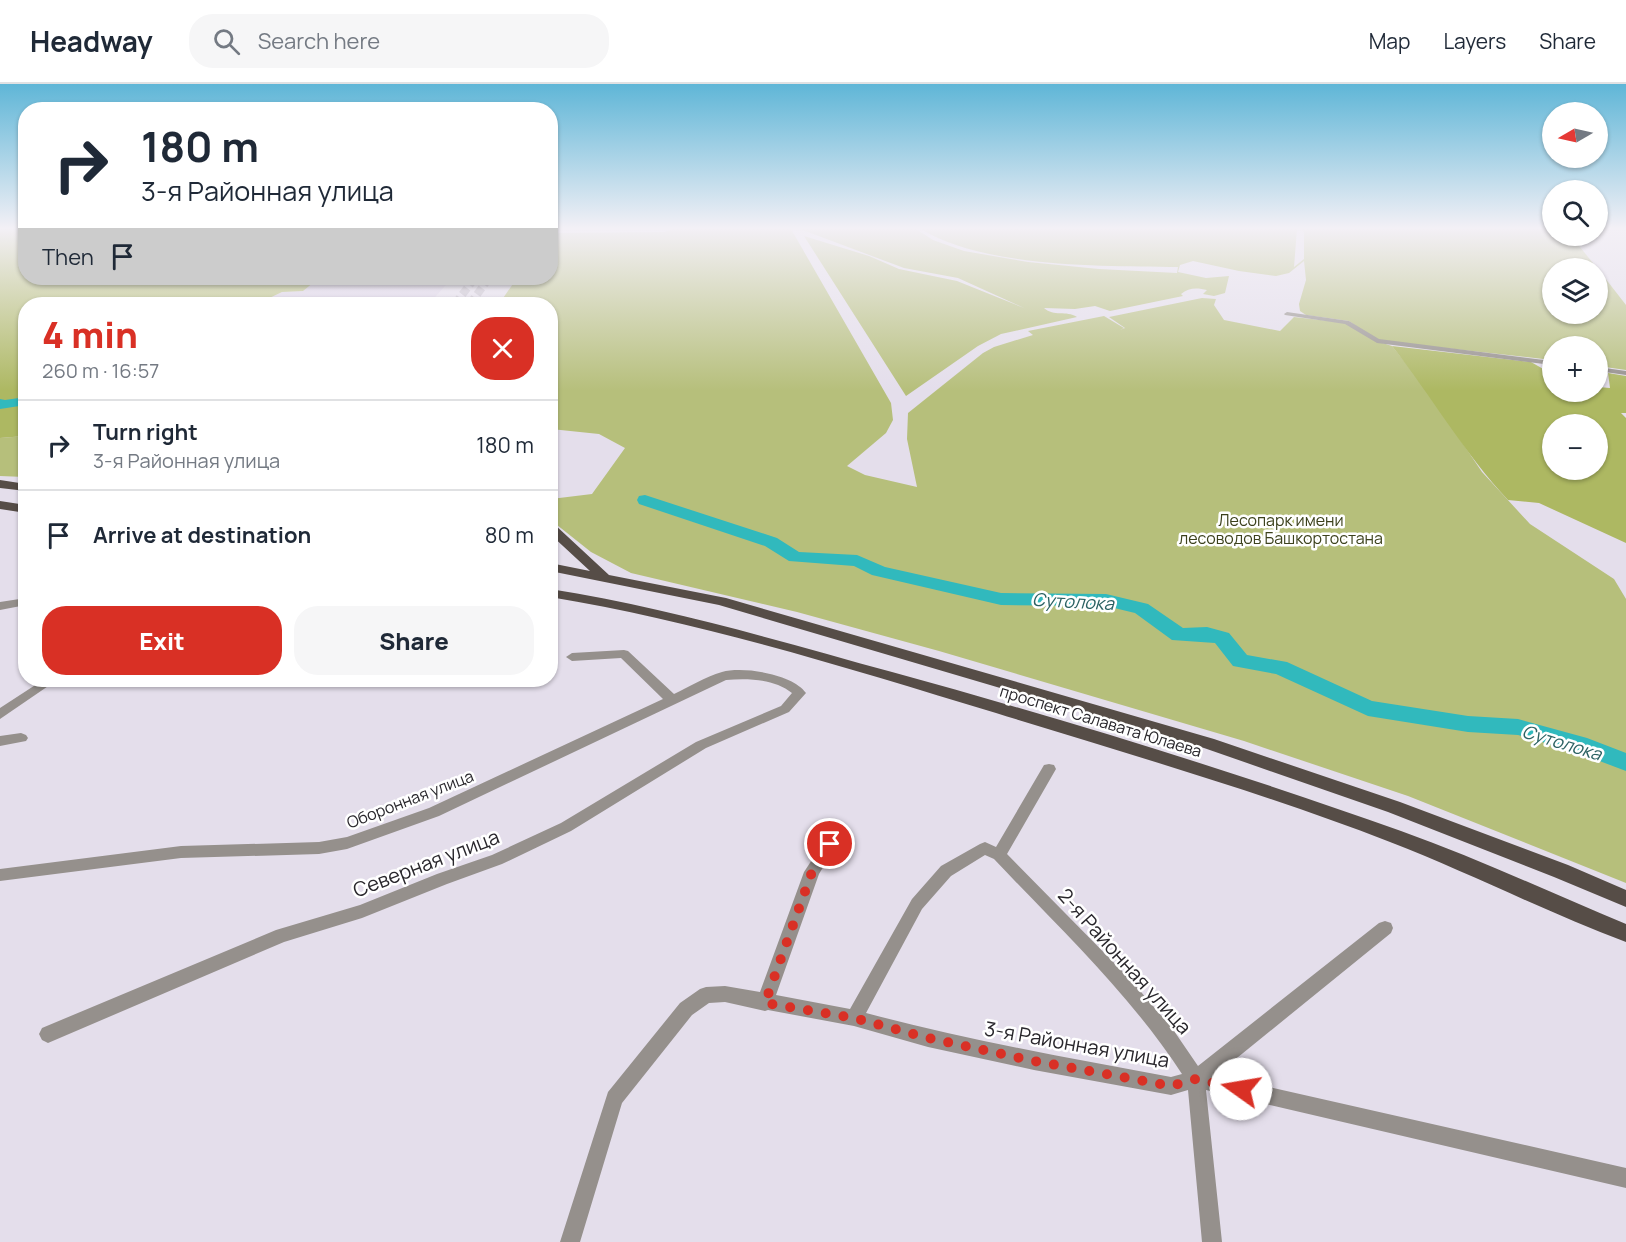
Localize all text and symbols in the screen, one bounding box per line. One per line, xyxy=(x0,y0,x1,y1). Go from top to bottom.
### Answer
search box xyxy=(189,14,609,68)
text: Headway xyxy=(30,22,153,60)
icon: search xyxy=(210,25,243,58)
text: Search here xyxy=(258,26,380,56)
text: Map xyxy=(1369,27,1410,55)
text: Layers xyxy=(1443,27,1506,55)
text: Share xyxy=(1539,27,1596,55)
north arrow xyxy=(1542,102,1608,168)
map controls xyxy=(1542,102,1608,480)
text: 180 m xyxy=(141,117,259,175)
icon: right xyxy=(42,126,120,204)
text: 3-я Районная улица xyxy=(141,172,394,209)
button: search xyxy=(1542,180,1608,246)
icon: arrive xyxy=(106,240,139,273)
text: Then xyxy=(42,242,94,272)
button: layers xyxy=(1542,258,1608,324)
text: 4 min xyxy=(42,310,138,359)
button: close xyxy=(471,317,534,380)
button: + xyxy=(1542,336,1608,402)
text: 260 m · 16:57 xyxy=(42,357,159,384)
button: − xyxy=(1542,414,1608,480)
text: Turn right xyxy=(93,417,198,447)
icon: right xyxy=(42,429,75,462)
text: 180 m xyxy=(476,430,534,460)
text: 3-я Районная улица xyxy=(93,447,280,474)
park label: Лесопарк имени лесоводов Башкортостана xyxy=(1179,509,1383,549)
icon: arrive xyxy=(42,519,75,552)
text: Arrive at destination xyxy=(93,520,311,550)
text: 80 m xyxy=(485,520,534,550)
water label: Сутолока xyxy=(1031,587,1116,615)
button: Exit xyxy=(42,606,282,675)
button: Share xyxy=(294,606,534,675)
street label: проспект Салавата Юлаева xyxy=(997,680,1205,762)
water label: Сутолока xyxy=(1519,719,1606,766)
street label: Оборонная улица xyxy=(343,765,477,833)
pin xyxy=(804,818,855,869)
street label: Северная улица xyxy=(349,823,503,903)
icon: arrive xyxy=(813,827,846,860)
street label: 2-я Районная улица xyxy=(1052,882,1198,1040)
street label: 3-я Районная улица xyxy=(982,1014,1172,1074)
position arrow xyxy=(1209,1057,1273,1121)

